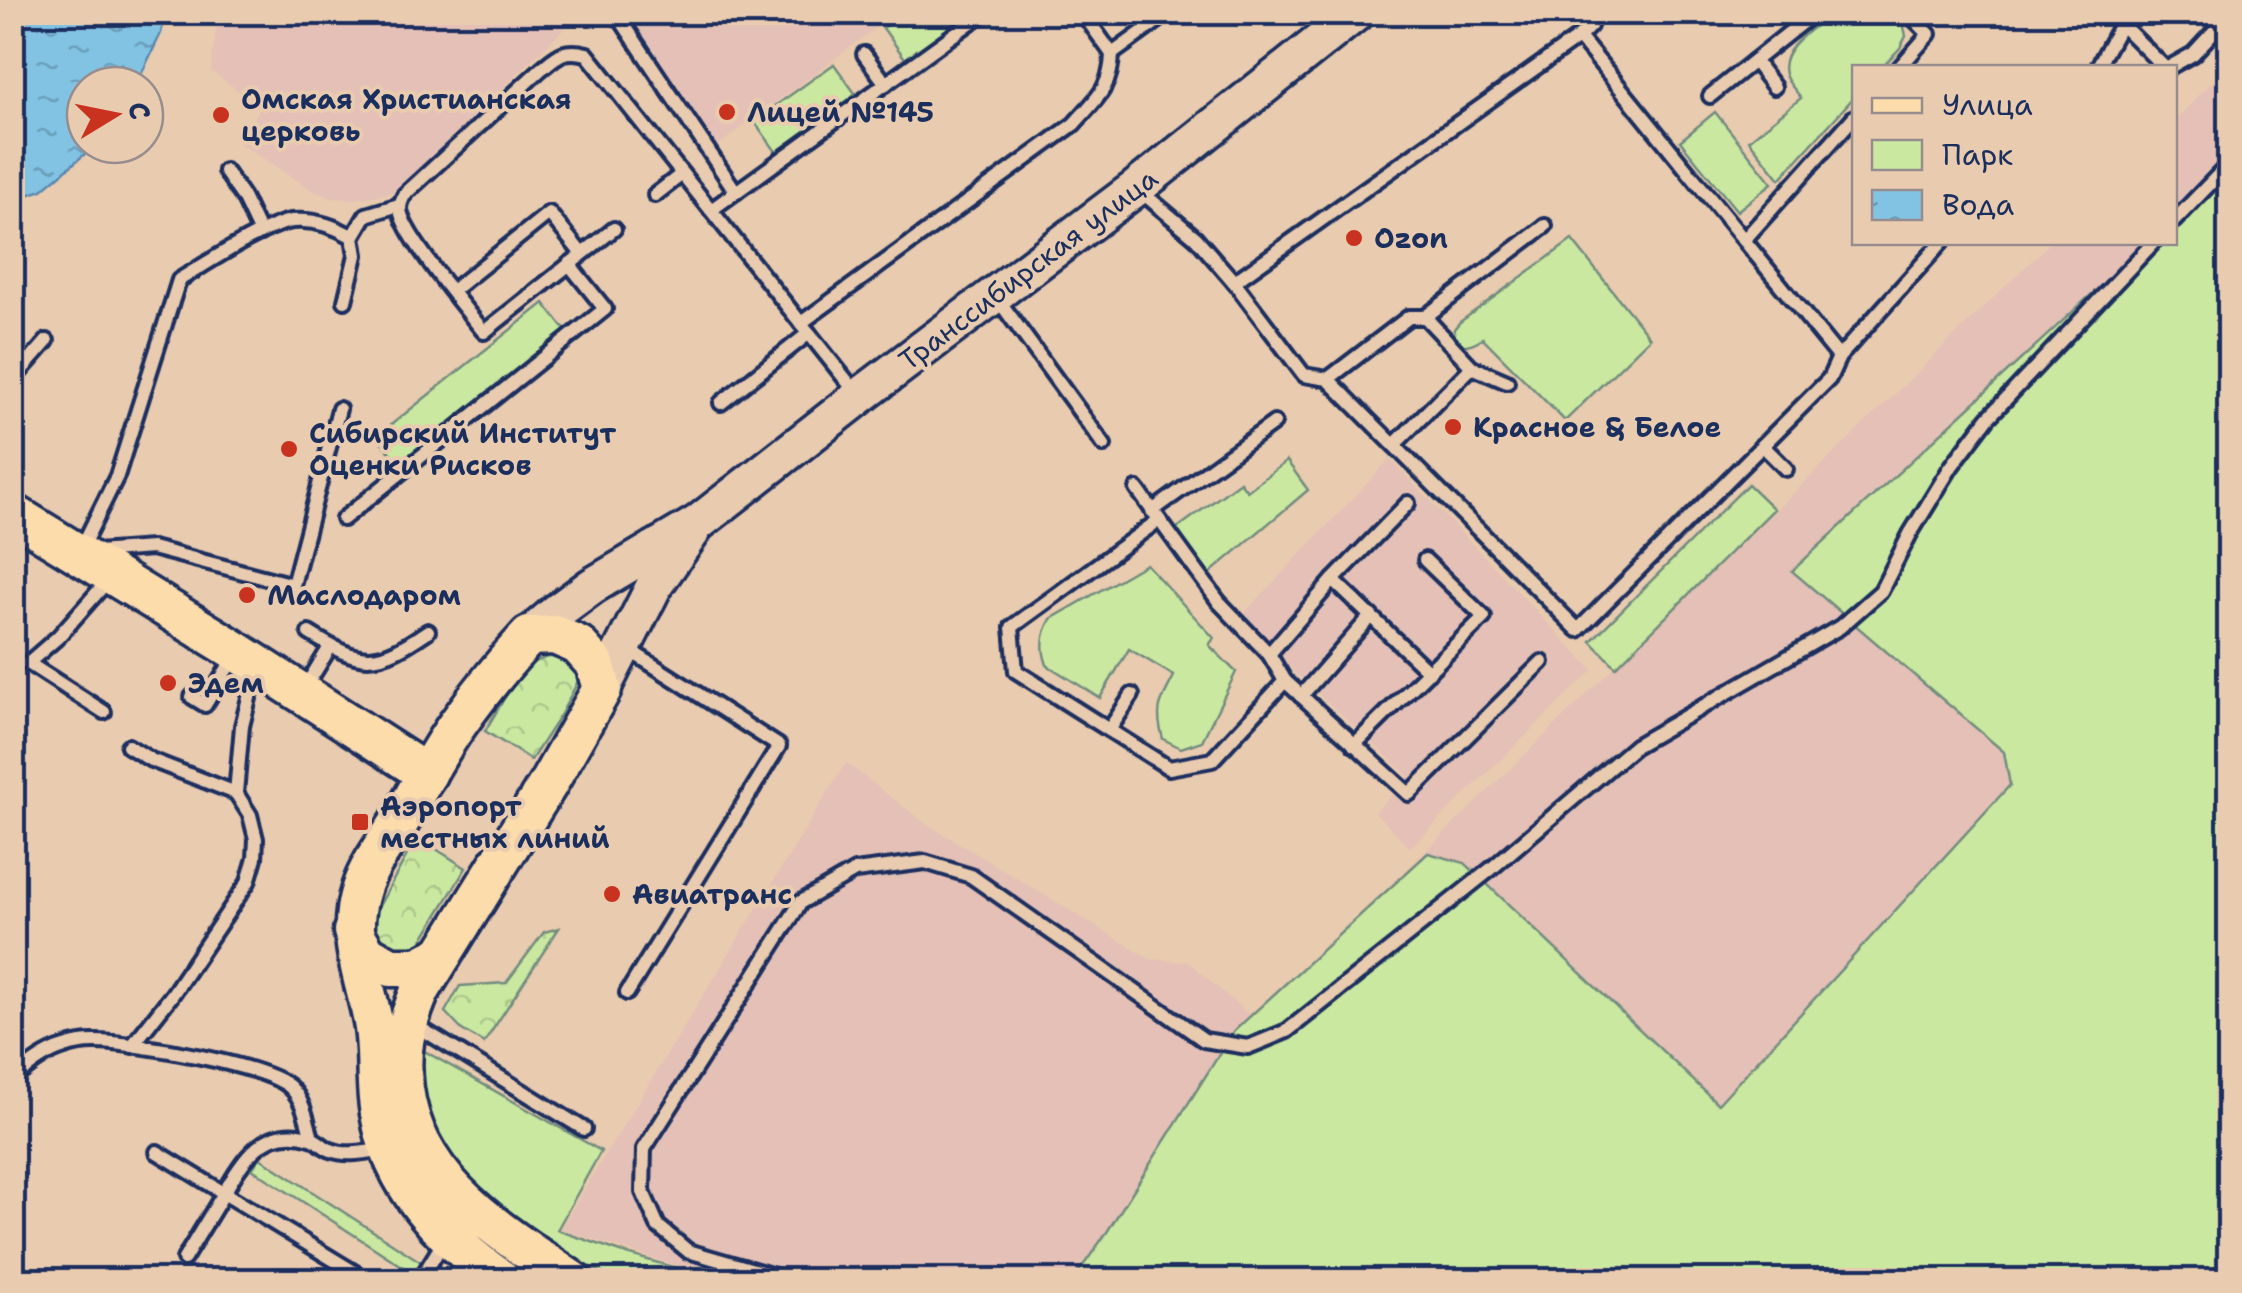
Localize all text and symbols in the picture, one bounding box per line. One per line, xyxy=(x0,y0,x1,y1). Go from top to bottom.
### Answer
north arrow xyxy=(65,65,165,165)
legend xyxy=(1852,65,2177,245)
place label: Омская Христианская церковь xyxy=(241,80,572,150)
text: Улица xyxy=(1942,84,2033,125)
place label: Лицей №145 xyxy=(747,93,934,131)
text: С xyxy=(119,99,160,122)
marker: Лицей №145 xyxy=(716,101,738,123)
marker: Омская Христианская церковь xyxy=(210,104,232,126)
text: Парк xyxy=(1942,134,2013,175)
street label: Транссибирская улица xyxy=(891,159,1165,379)
text: Вода xyxy=(1942,184,2014,225)
place label: Ozon xyxy=(1374,219,1448,257)
marker: Ozon xyxy=(1343,227,1365,249)
place label: Красное & Белое xyxy=(1473,408,1721,446)
place label: Сибирский Институт Оценки Рисков xyxy=(309,414,616,484)
marker: Красное & Белое xyxy=(1442,416,1464,438)
marker: Сибирский Институт Оценки Рисков xyxy=(278,438,300,460)
place label: Маслодаром xyxy=(267,576,461,614)
marker: Маслодаром xyxy=(236,584,258,606)
place label: Эдем xyxy=(188,664,264,702)
marker: Эдем xyxy=(157,672,179,694)
place label: Аэропорт местных линий xyxy=(380,787,610,857)
marker: Аэропорт местных линий xyxy=(349,811,371,833)
place label: Авиатранс xyxy=(632,875,792,913)
marker: Авиатранс xyxy=(601,883,623,905)

